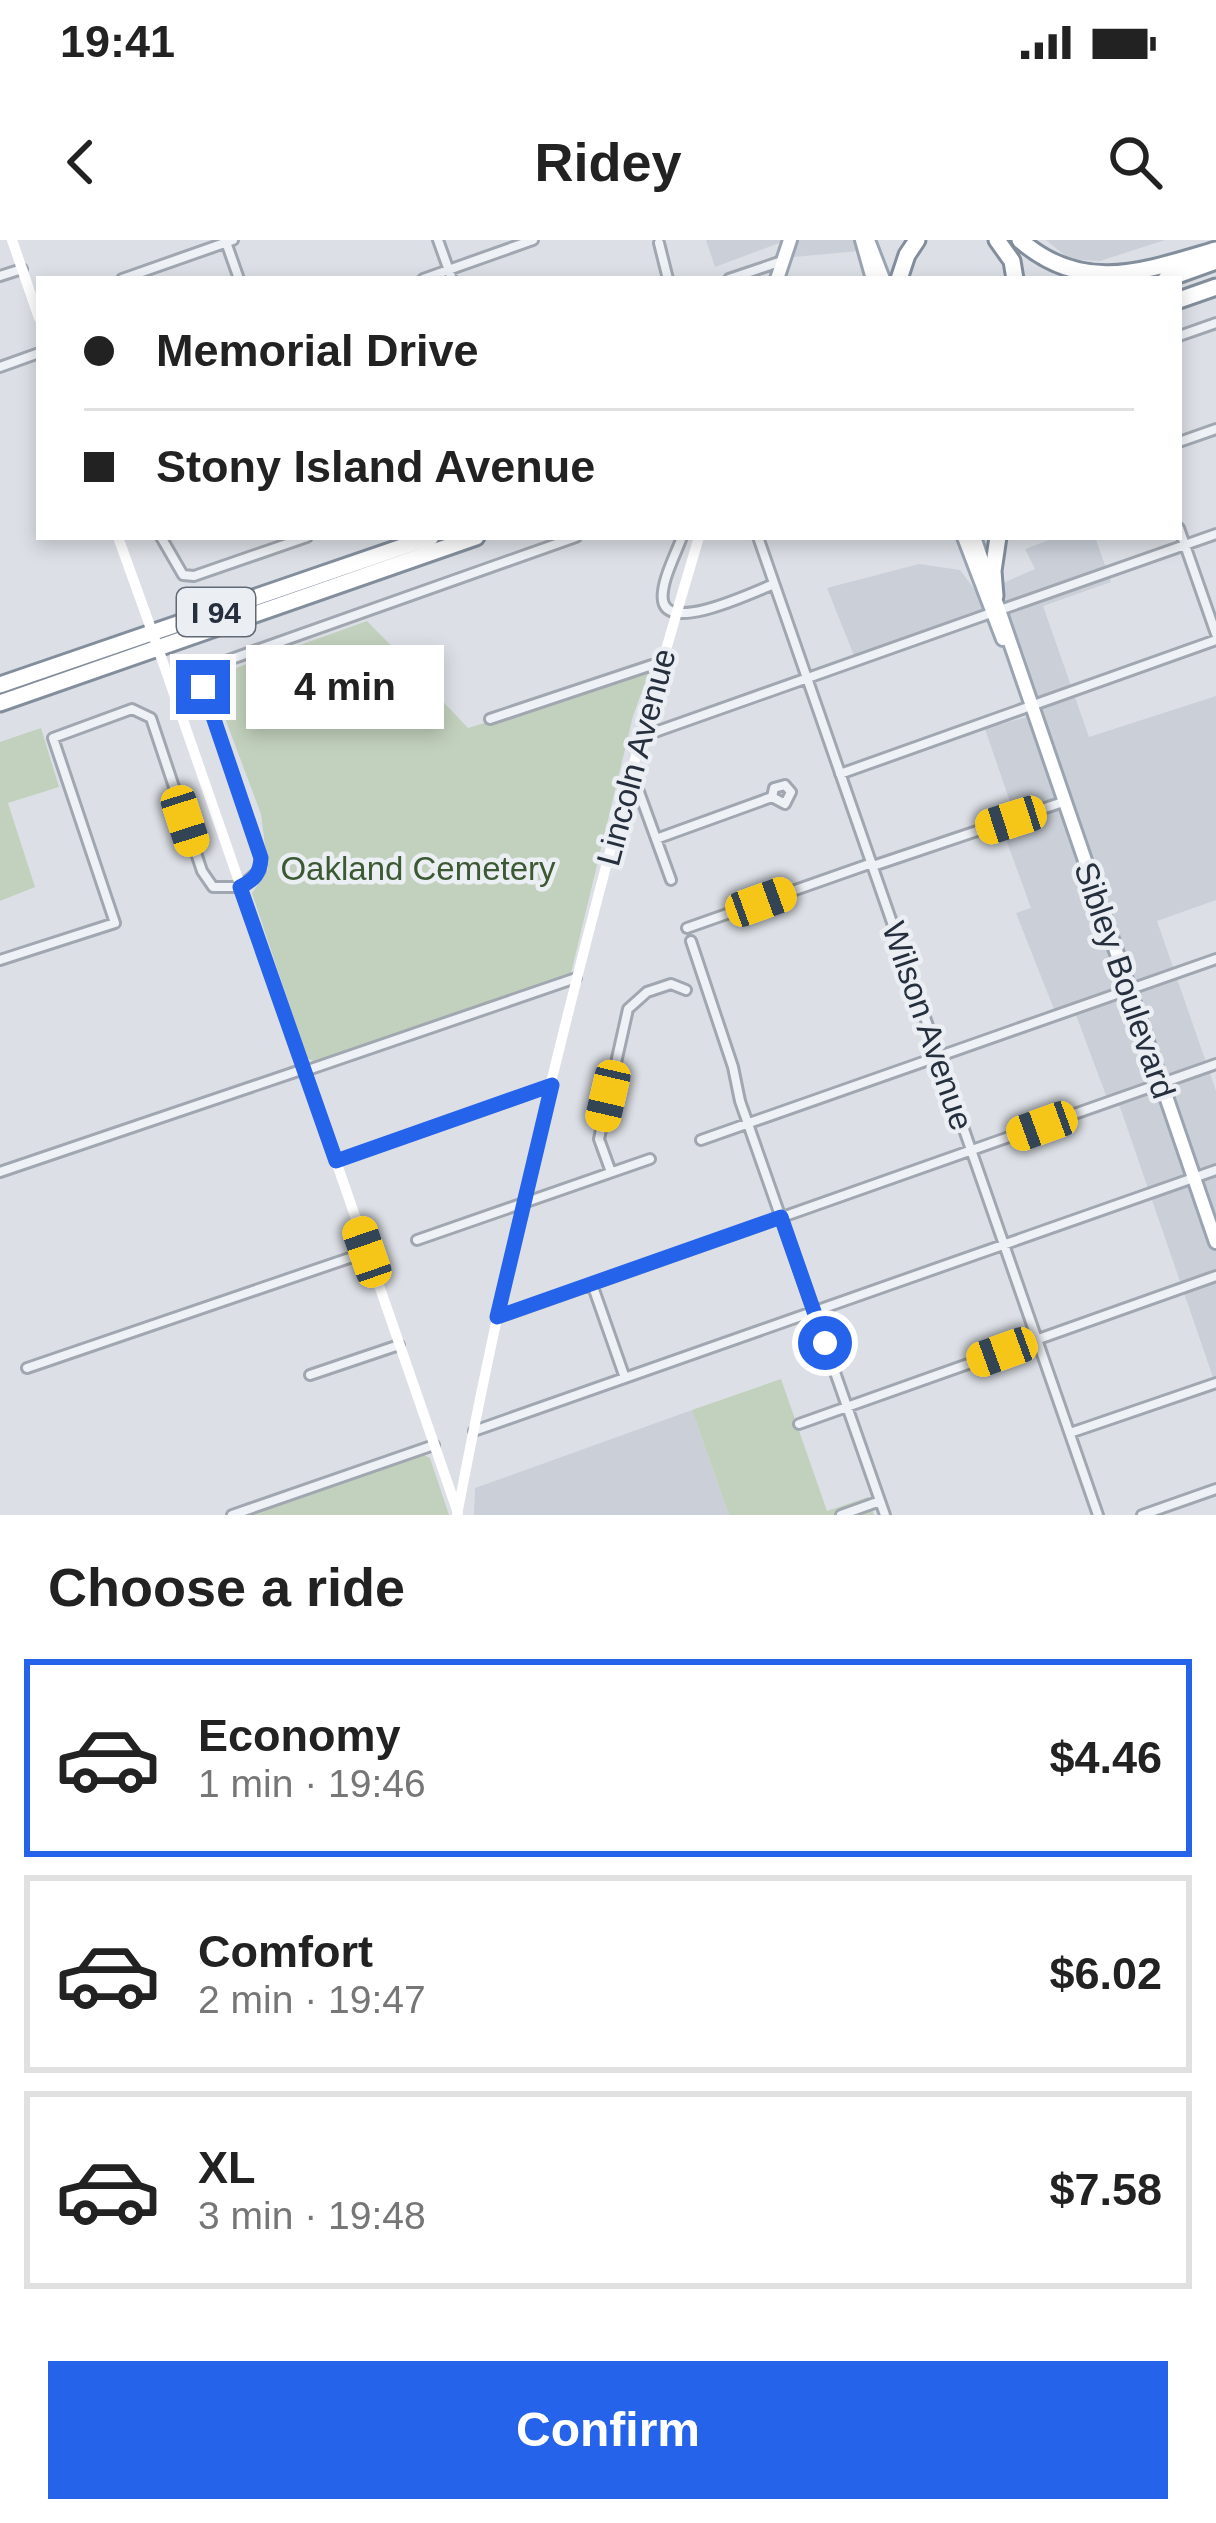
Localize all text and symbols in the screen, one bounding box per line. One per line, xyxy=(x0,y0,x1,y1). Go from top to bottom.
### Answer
text: 19:41 xyxy=(60,16,175,67)
icon: back xyxy=(48,129,114,195)
icon: search xyxy=(1102,129,1168,195)
text: Ridey xyxy=(534,132,682,192)
text: Memorial Drive xyxy=(156,325,479,376)
text: Stony Island Avenue xyxy=(156,441,595,492)
road number: I 94 xyxy=(177,588,255,636)
street label: Lincoln Avenue xyxy=(589,644,683,870)
callout: 4 min xyxy=(245,645,443,729)
route end xyxy=(176,660,230,714)
text: 4 min xyxy=(294,665,396,708)
car xyxy=(157,781,213,861)
car xyxy=(971,792,1051,848)
park label: Oakland Cemetery xyxy=(280,850,556,887)
street label: Sibley Boulevard xyxy=(1067,857,1183,1103)
car xyxy=(721,873,801,931)
street label: Wilson Avenue xyxy=(875,917,981,1135)
car xyxy=(582,1057,634,1135)
car xyxy=(1002,1097,1082,1155)
car xyxy=(338,1212,396,1292)
route start xyxy=(798,1316,852,1370)
car xyxy=(962,1323,1042,1381)
text: Choose a ride xyxy=(48,1557,405,1617)
icon: car xyxy=(54,1704,162,1812)
text: Economy xyxy=(198,1710,401,1761)
text: $4.46 xyxy=(1049,1732,1162,1783)
text: 1 min · 19:46 xyxy=(198,1762,426,1805)
icon: car xyxy=(54,1920,162,2028)
text: Comfort xyxy=(198,1926,373,1977)
text: $6.02 xyxy=(1049,1948,1162,1999)
text: 2 min · 19:47 xyxy=(198,1978,426,2021)
icon: car xyxy=(54,2136,162,2244)
text: XL xyxy=(198,2142,256,2193)
text: $7.58 xyxy=(1049,2164,1162,2215)
text: 3 min · 19:48 xyxy=(198,2194,426,2237)
button: Confirm xyxy=(48,2361,1168,2499)

